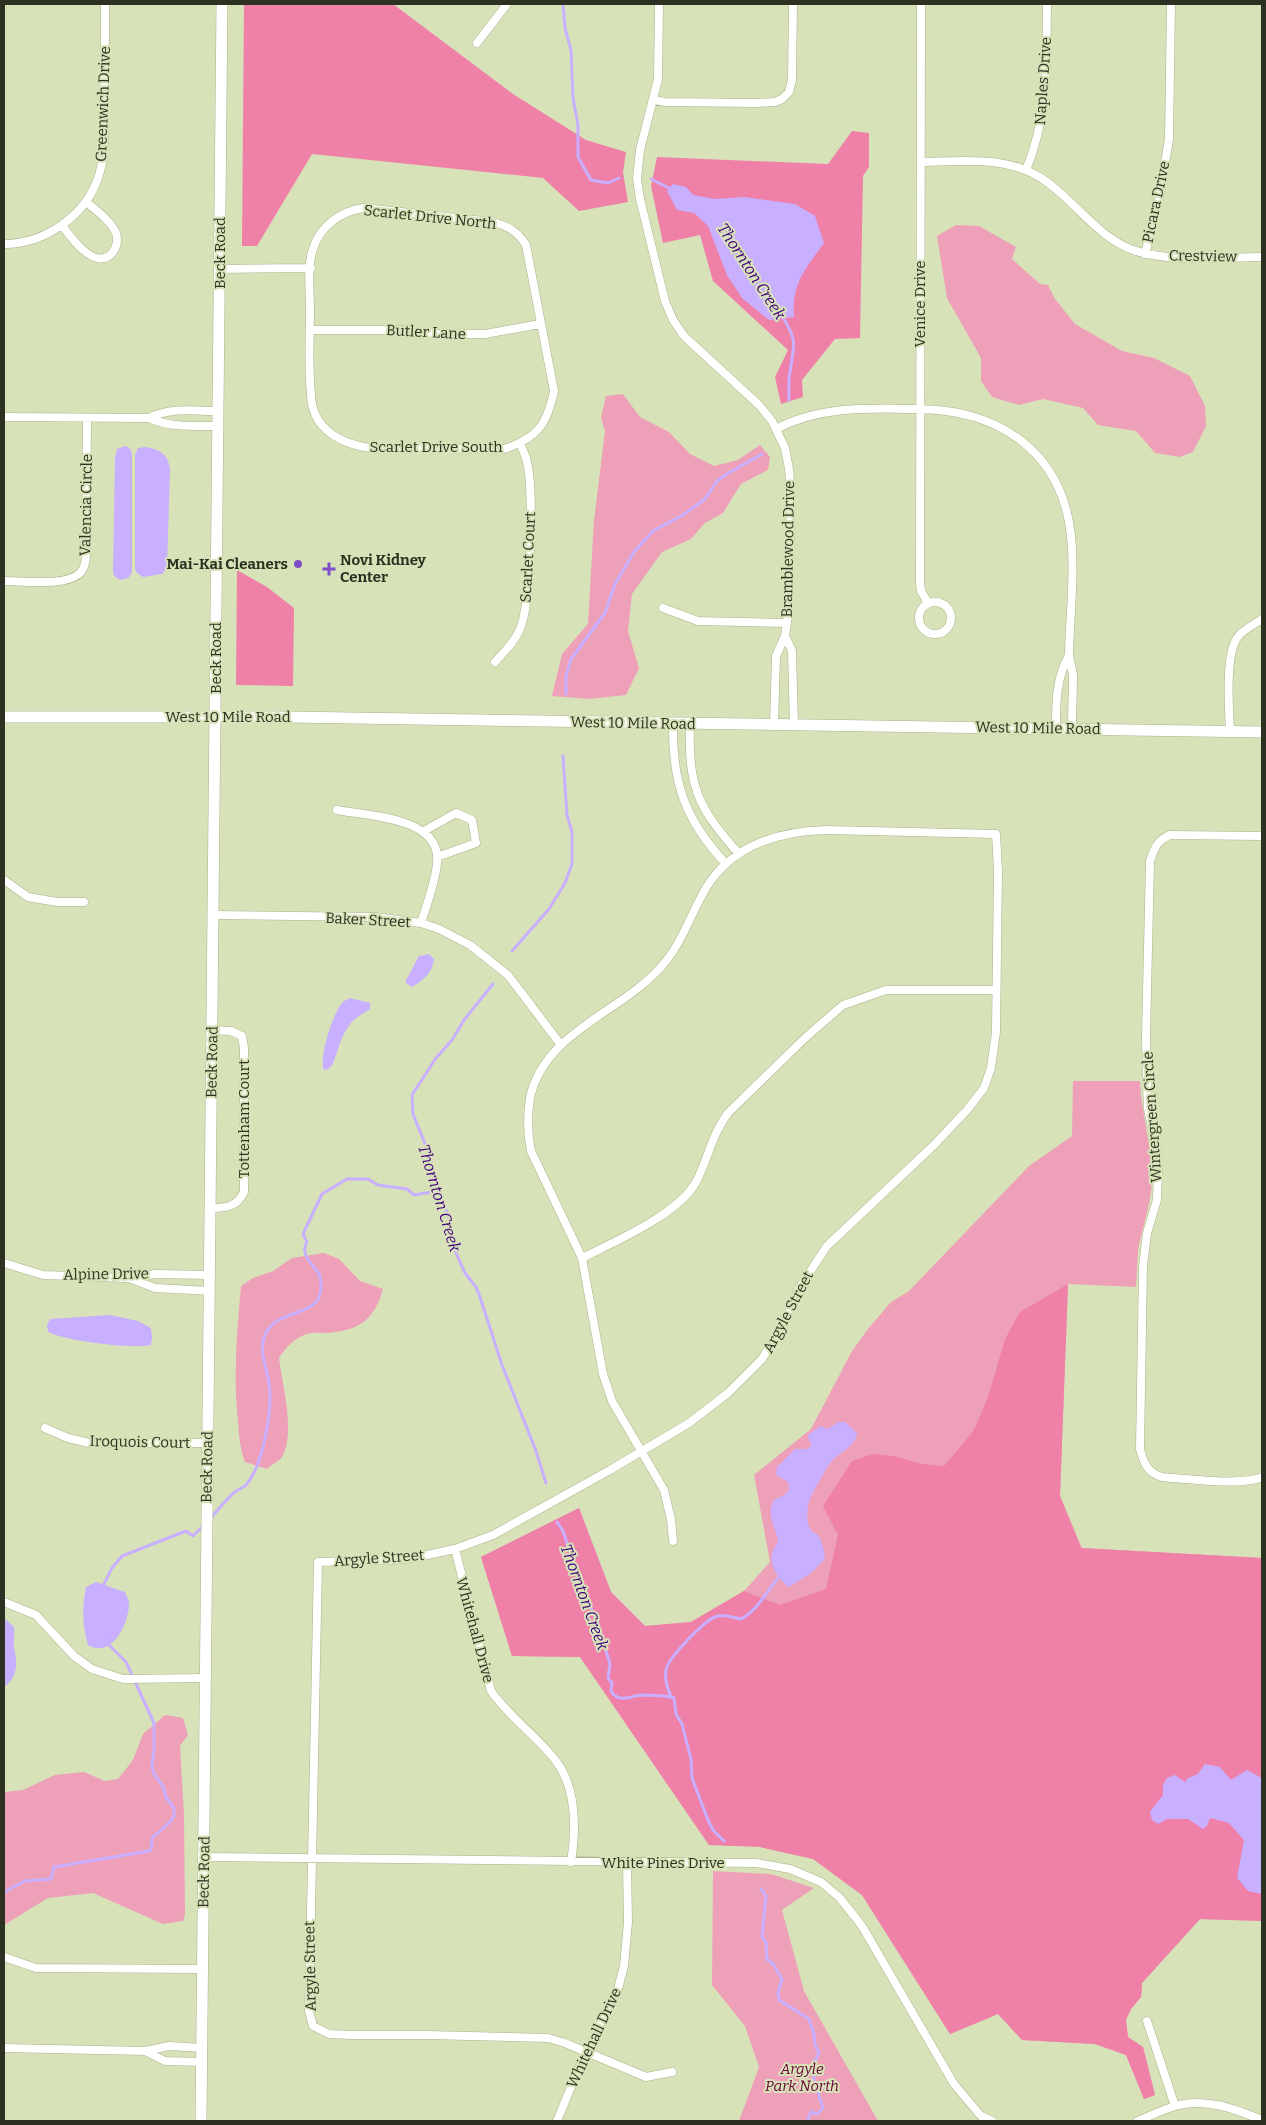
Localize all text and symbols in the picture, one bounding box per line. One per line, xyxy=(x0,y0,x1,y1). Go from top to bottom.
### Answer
street label: Naples Drive xyxy=(1031,36,1055,126)
street label: Greenwich Drive xyxy=(92,46,114,162)
street label: Picara Drive xyxy=(1139,159,1173,245)
street label: Scarlet Drive North xyxy=(363,201,498,233)
street label: Beck Road xyxy=(211,217,229,289)
water label: Thornton Creek xyxy=(713,219,790,323)
street label: Crestview xyxy=(1169,246,1238,266)
street label: Venice Drive xyxy=(911,260,929,348)
street label: Butler Lane xyxy=(385,321,467,343)
street label: Scarlet Drive South xyxy=(369,438,503,456)
street label: Valencia Circle xyxy=(76,454,96,556)
street label: Bramblewood Drive xyxy=(778,480,798,618)
street label: Scarlet Court xyxy=(517,511,539,603)
place label: Novi Kidney Center xyxy=(340,551,427,586)
place label: Mai-Kai Cleaners xyxy=(166,555,288,573)
marker: Mai-Kai Cleaners xyxy=(292,558,304,570)
marker: Novi Kidney Center xyxy=(322,562,336,576)
street label: Beck Road xyxy=(207,622,225,694)
street label: West 10 Mile Road xyxy=(165,708,291,726)
street label: West 10 Mile Road xyxy=(570,713,696,733)
street label: West 10 Mile Road xyxy=(975,718,1101,738)
street label: Baker Street xyxy=(325,909,412,931)
street label: Beck Road xyxy=(202,1026,222,1098)
street label: Wintergreen Circle xyxy=(1138,1051,1166,1183)
street label: Tottenham Court xyxy=(235,1059,253,1179)
water label: Thornton Creek xyxy=(414,1142,465,1254)
street label: Alpine Drive xyxy=(63,1264,149,1284)
street label: Argyle Street xyxy=(759,1267,817,1356)
street label: Beck Road xyxy=(197,1431,217,1503)
street label: Iroquois Court xyxy=(90,1432,191,1452)
water label: Thornton Creek xyxy=(557,1542,613,1653)
street label: Argyle Street xyxy=(333,1546,425,1570)
street label: Whitehall Drive xyxy=(452,1575,498,1685)
street label: Beck Road xyxy=(194,1836,214,1908)
street label: White Pines Drive xyxy=(601,1854,725,1872)
street label: Argyle Street xyxy=(300,1920,320,2011)
street label: Whitehall Drive xyxy=(563,1985,625,2091)
park label: Argyle Park North xyxy=(765,2060,839,2095)

